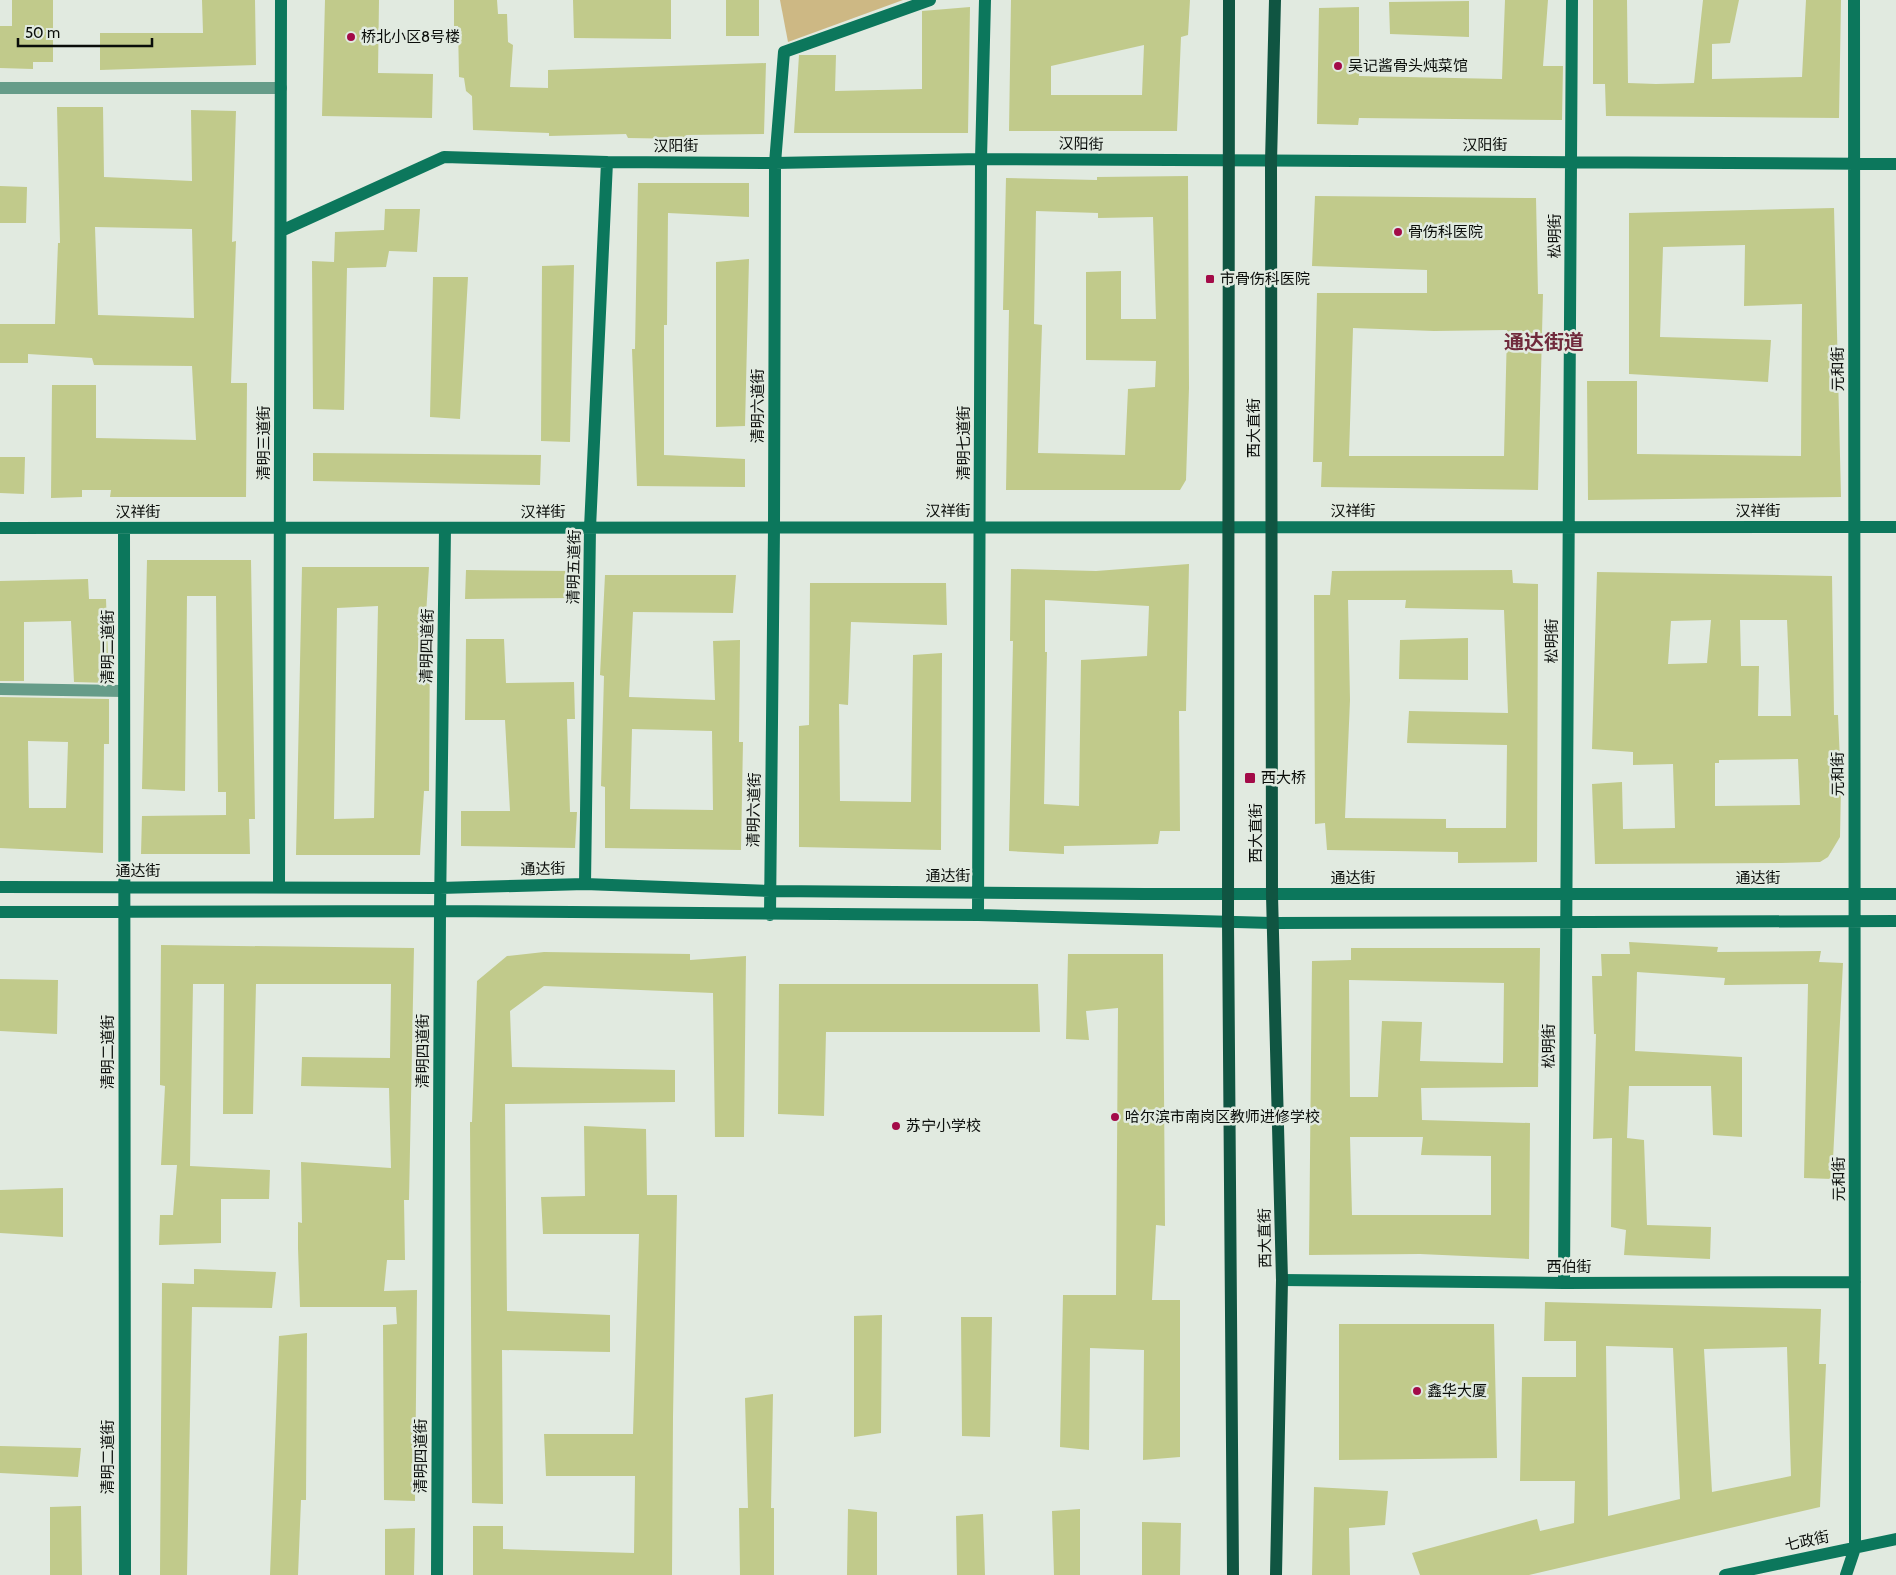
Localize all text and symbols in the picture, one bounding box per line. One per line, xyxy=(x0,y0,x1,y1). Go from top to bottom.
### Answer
scale bar xyxy=(18,15,151,47)
text: 50 m xyxy=(25,24,60,42)
place label: 桥北小区8号楼 xyxy=(361,28,460,46)
marker: 桥北小区8号楼 xyxy=(345,31,357,43)
place label: 吴记酱骨头炖菜馆 xyxy=(1348,57,1468,75)
marker: 吴记酱骨头炖菜馆 xyxy=(1332,60,1344,72)
street label: 汉阳街 xyxy=(1058,135,1104,153)
street label: 汉阳街 xyxy=(1462,136,1508,154)
street label: 汉阳街 xyxy=(653,137,699,155)
street label: 松明街 xyxy=(1546,213,1564,259)
place label: 骨伤科医院 xyxy=(1408,223,1483,241)
marker: 骨伤科医院 xyxy=(1392,226,1404,238)
place label: 市骨伤科医院 xyxy=(1220,270,1310,288)
marker: 市骨伤科医院 xyxy=(1204,273,1216,285)
district label: 通达街道 xyxy=(1504,330,1584,354)
street label: 元和街 xyxy=(1829,346,1847,392)
street label: 清明六道街 xyxy=(749,368,767,444)
street label: 西大直街 xyxy=(1245,398,1263,458)
street label: 清明三道街 xyxy=(255,405,273,481)
street label: 清明七道街 xyxy=(955,405,973,481)
street label: 汉祥街 xyxy=(925,502,971,520)
street label: 汉祥街 xyxy=(1330,502,1376,520)
street label: 汉祥街 xyxy=(1735,502,1781,520)
street label: 汉祥街 xyxy=(115,503,161,521)
street label: 汉祥街 xyxy=(520,503,566,521)
street label: 清明五道街 xyxy=(564,529,584,605)
street label: 清明四道街 xyxy=(417,608,437,684)
street label: 清明二道街 xyxy=(99,609,117,685)
street label: 松明街 xyxy=(1543,618,1561,664)
street label: 元和街 xyxy=(1829,751,1847,797)
place label: 西大桥 xyxy=(1261,769,1306,787)
marker: 西大桥 xyxy=(1243,771,1257,785)
street label: 清明六道街 xyxy=(744,772,764,848)
street label: 西大直街 xyxy=(1247,803,1265,863)
street label: 通达街 xyxy=(520,860,566,878)
street label: 通达街 xyxy=(115,862,161,880)
street label: 通达街 xyxy=(925,867,971,885)
street label: 通达街 xyxy=(1330,869,1376,887)
street label: 通达街 xyxy=(1735,869,1781,887)
street label: 清明四道街 xyxy=(414,1013,432,1089)
street label: 清明二道街 xyxy=(99,1014,117,1090)
street label: 松明街 xyxy=(1540,1023,1558,1069)
place label: 哈尔滨市南岗区教师进修学校 xyxy=(1125,1108,1320,1126)
marker: 哈尔滨市南岗区教师进修学校 xyxy=(1109,1111,1121,1123)
place label: 苏宁小学校 xyxy=(906,1117,981,1135)
marker: 苏宁小学校 xyxy=(890,1120,902,1132)
street label: 元和街 xyxy=(1830,1156,1848,1202)
street label: 西大直街 xyxy=(1255,1208,1275,1268)
street label: 西伯街 xyxy=(1546,1258,1592,1276)
place label: 鑫华大厦 xyxy=(1427,1382,1487,1400)
marker: 鑫华大厦 xyxy=(1411,1385,1423,1397)
street label: 清明四道街 xyxy=(412,1418,430,1494)
street label: 清明二道街 xyxy=(99,1419,117,1495)
street label: 七政街 xyxy=(1783,1528,1831,1554)

